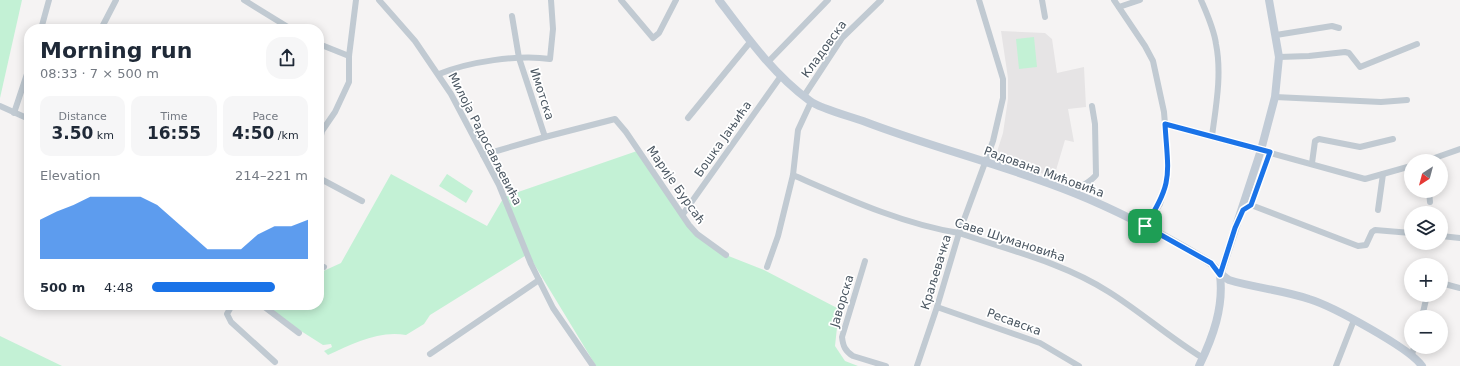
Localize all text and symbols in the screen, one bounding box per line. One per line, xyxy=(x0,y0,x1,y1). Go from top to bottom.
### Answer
street label: Кладовска xyxy=(799,18,849,80)
button: share xyxy=(266,37,308,79)
text: Morning run xyxy=(40,38,192,63)
text: 08:33 · 7 × 500 m xyxy=(40,66,159,81)
street label: Имотска xyxy=(527,66,557,122)
street label: Милоја Радосављевића xyxy=(445,70,525,208)
street label: Бошка Јањића xyxy=(692,98,754,180)
text: Distance xyxy=(59,110,107,123)
text: Time xyxy=(161,110,187,123)
text: Pace xyxy=(252,110,278,123)
text: 3.50 xyxy=(51,123,93,143)
text: 16:55 xyxy=(147,123,201,143)
text: 4:50 xyxy=(232,123,274,143)
text: km xyxy=(93,129,114,142)
text: /km xyxy=(274,129,299,142)
street label: Марије Бурсаћ xyxy=(644,143,708,227)
street label: Радована Мићовића xyxy=(982,144,1106,200)
north arrow xyxy=(1404,154,1448,198)
map controls xyxy=(1404,154,1448,354)
text: Elevation xyxy=(40,168,100,183)
text: 214–221 m xyxy=(235,168,308,183)
button: layers xyxy=(1404,206,1448,250)
pin xyxy=(1128,209,1162,243)
street label: Саве Шумановића xyxy=(953,215,1067,265)
icon: arrive xyxy=(1134,215,1156,237)
street label: Краљевачка xyxy=(918,233,954,311)
button: + xyxy=(1404,258,1448,302)
street label: Јаворска xyxy=(827,273,857,330)
text: 500 m xyxy=(40,280,85,295)
text: 4:48 xyxy=(104,280,133,295)
street label: Ресавска xyxy=(985,306,1043,338)
button: − xyxy=(1404,310,1448,354)

